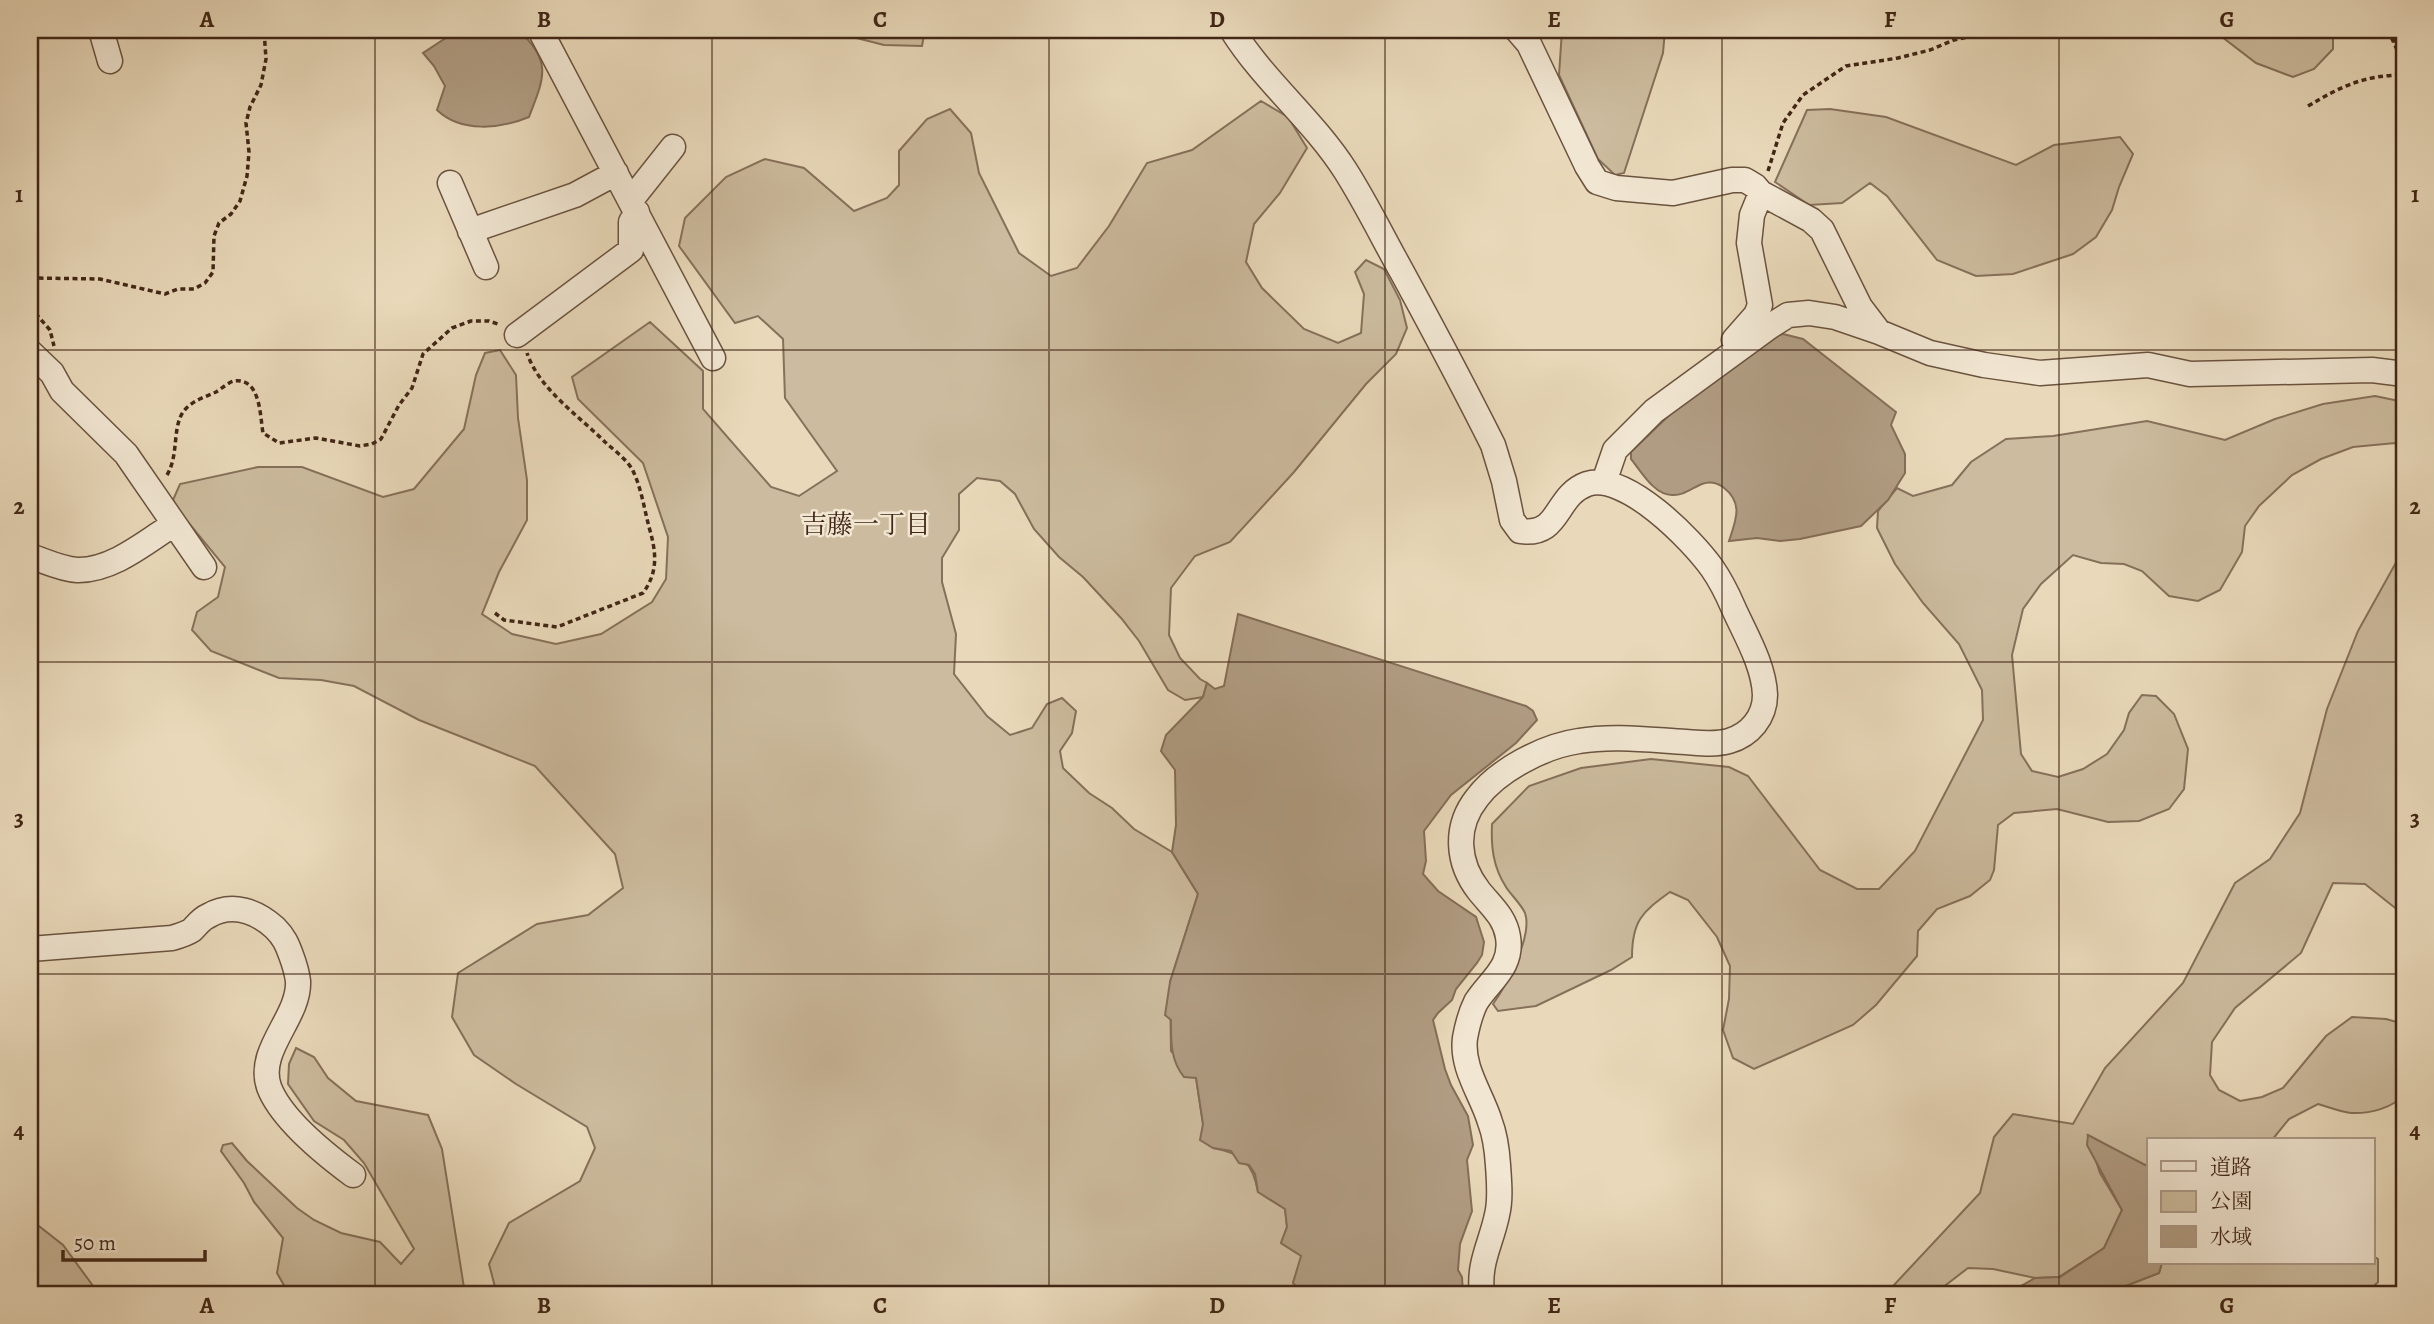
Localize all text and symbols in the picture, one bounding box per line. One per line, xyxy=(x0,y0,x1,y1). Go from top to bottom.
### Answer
text: A xyxy=(199,4,215,35)
text: B xyxy=(537,4,551,35)
text: C xyxy=(873,4,887,35)
text: D xyxy=(1209,4,1225,35)
text: E xyxy=(1547,4,1561,35)
text: F xyxy=(1884,4,1897,35)
text: G xyxy=(2219,4,2235,35)
text: 1 xyxy=(15,179,23,210)
text: 1 xyxy=(2411,179,2419,210)
text: 2 xyxy=(13,491,25,522)
text: 2 xyxy=(2409,491,2421,522)
district label: 吉藤一丁目 xyxy=(801,507,931,542)
text: 3 xyxy=(14,803,24,834)
text: 3 xyxy=(2410,803,2420,834)
text: 4 xyxy=(14,1115,25,1146)
text: 4 xyxy=(2410,1115,2421,1146)
legend xyxy=(2147,1138,2374,1264)
text: 道路 xyxy=(2210,1153,2252,1181)
text: 公園 xyxy=(2210,1187,2252,1215)
scale bar xyxy=(63,1219,205,1263)
text: 水域 xyxy=(2210,1223,2252,1251)
text: 50 m xyxy=(74,1229,116,1257)
text: A xyxy=(199,1290,215,1321)
text: B xyxy=(537,1290,551,1321)
text: C xyxy=(873,1290,887,1321)
text: D xyxy=(1209,1290,1225,1321)
text: E xyxy=(1547,1290,1561,1321)
text: F xyxy=(1884,1290,1897,1321)
text: G xyxy=(2219,1290,2235,1321)

